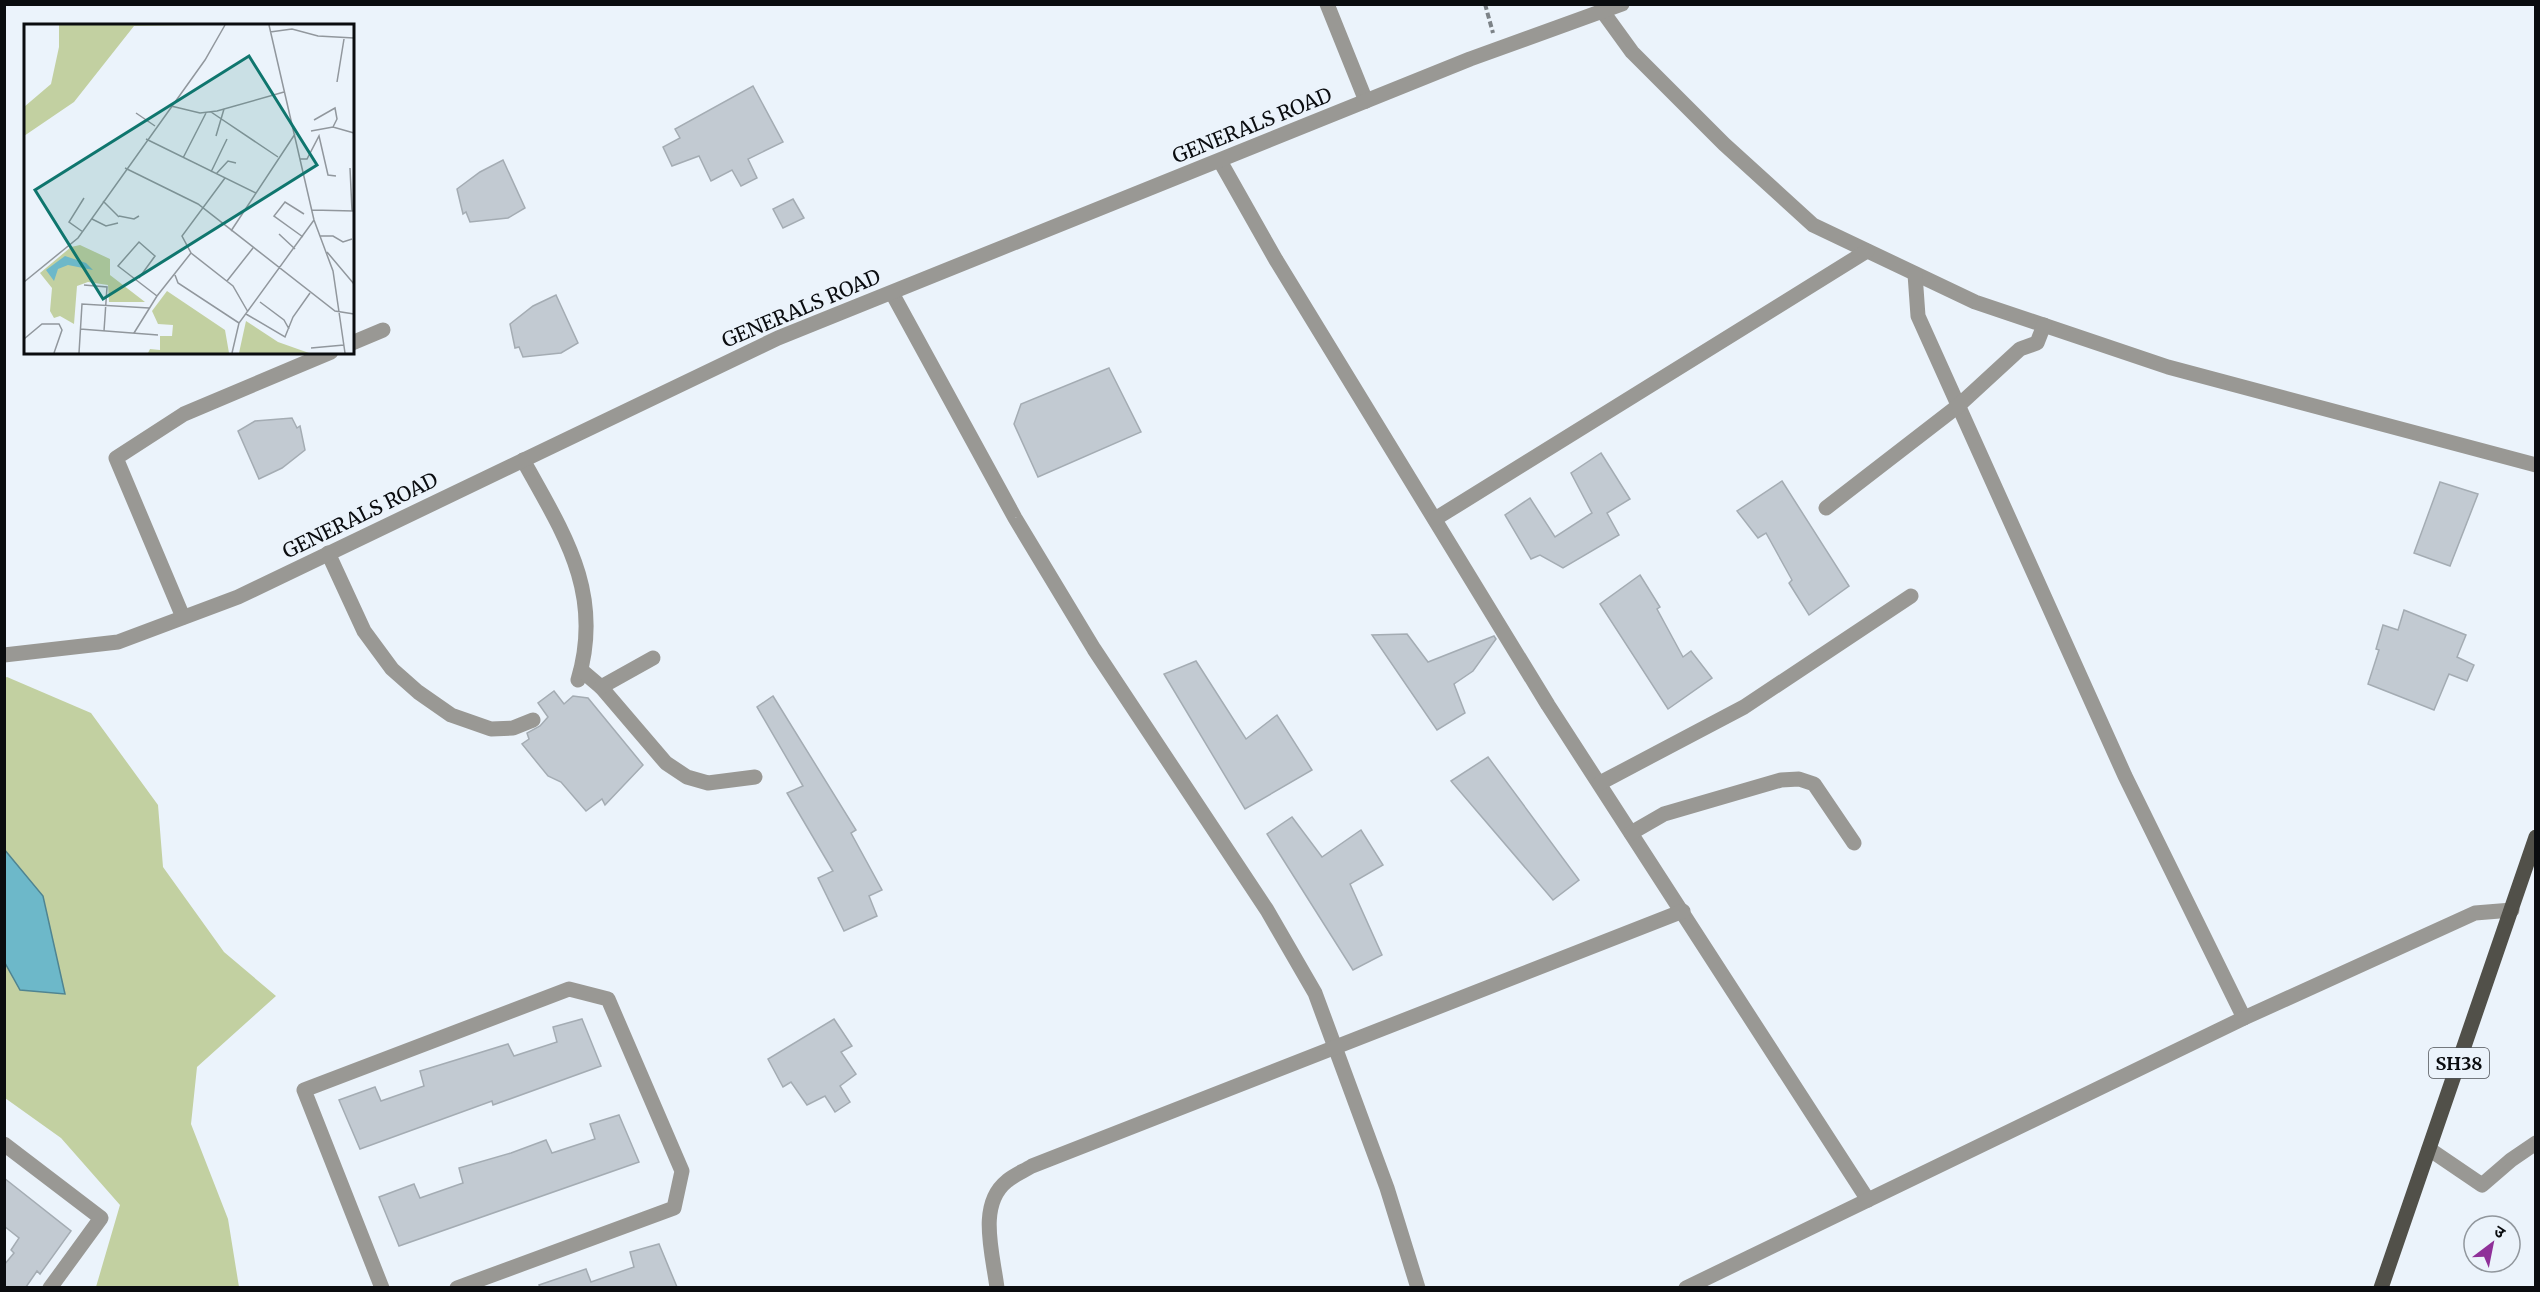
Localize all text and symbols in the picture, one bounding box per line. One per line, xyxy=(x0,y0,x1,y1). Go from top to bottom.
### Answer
inset map xyxy=(24,24,354,354)
street label: GENERALS ROAD xyxy=(1169,82,1335,168)
street label: GENERALS ROAD xyxy=(718,263,884,353)
street label: GENERALS ROAD xyxy=(278,467,442,563)
road number: SH38 xyxy=(2429,1048,2489,1078)
north arrow xyxy=(2462,1214,2522,1274)
text: उ xyxy=(2491,1220,2510,1243)

